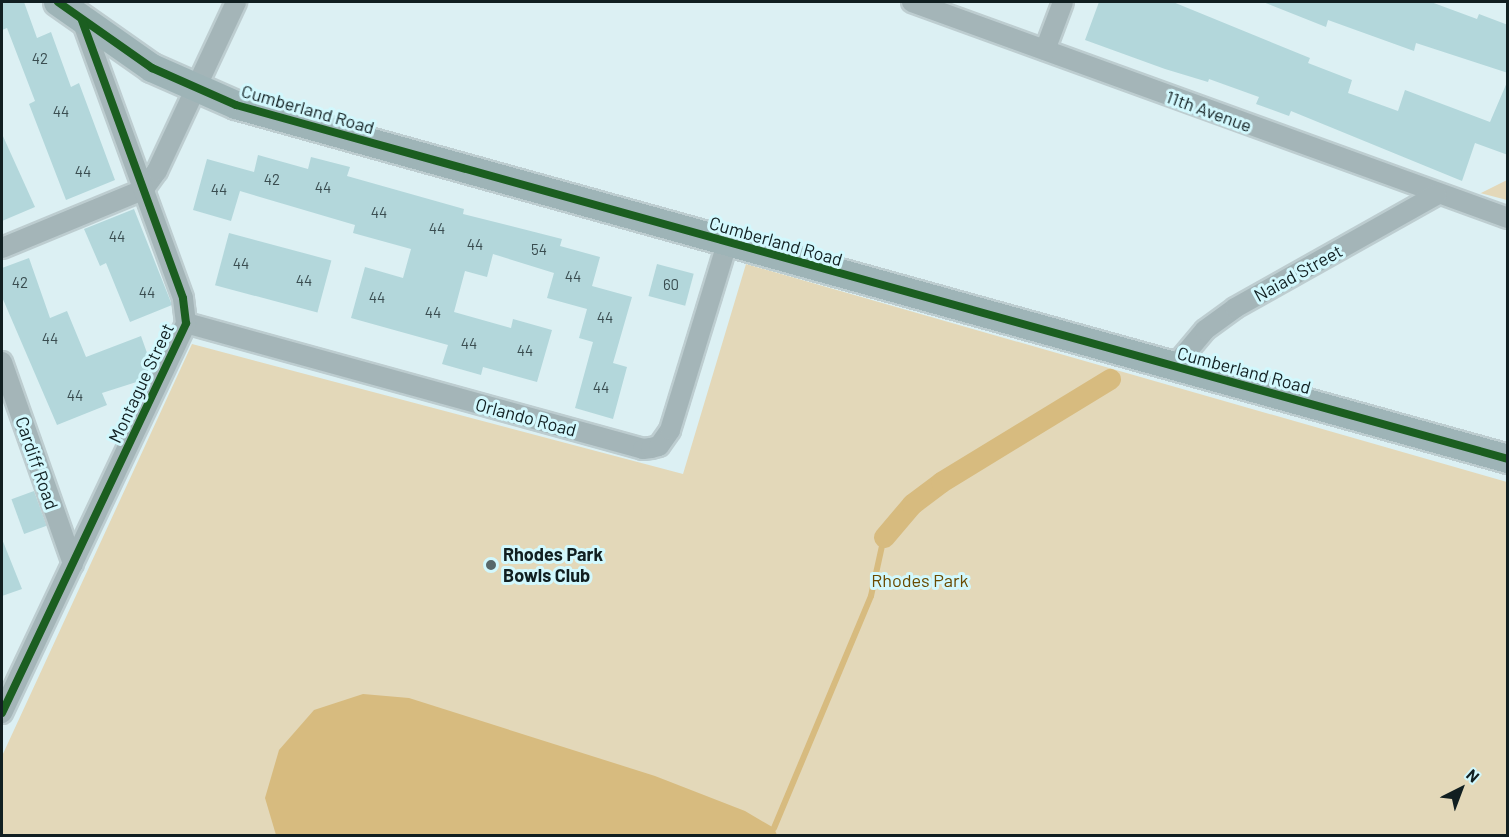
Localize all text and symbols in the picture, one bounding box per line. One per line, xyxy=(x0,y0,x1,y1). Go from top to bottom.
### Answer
house number: 42 xyxy=(32,50,48,68)
street label: Cumberland Road xyxy=(239,80,377,138)
street label: 11th Avenue xyxy=(1163,86,1255,136)
house number: 44 xyxy=(53,103,69,121)
house number: 44 xyxy=(75,163,91,181)
house number: 42 xyxy=(264,171,280,189)
house number: 44 xyxy=(315,179,331,197)
house number: 44 xyxy=(211,181,227,199)
house number: 44 xyxy=(371,204,387,222)
street label: Cumberland Road xyxy=(707,212,845,270)
house number: 44 xyxy=(429,220,445,238)
house number: 44 xyxy=(109,228,125,246)
house number: 44 xyxy=(467,236,483,254)
street label: Naiad Street xyxy=(1250,240,1346,306)
house number: 54 xyxy=(531,241,547,259)
house number: 44 xyxy=(233,255,249,273)
house number: 44 xyxy=(565,268,581,286)
house number: 44 xyxy=(296,272,312,290)
house number: 42 xyxy=(12,274,28,292)
house number: 60 xyxy=(663,276,679,294)
house number: 44 xyxy=(139,284,155,302)
house number: 44 xyxy=(369,289,385,307)
house number: 44 xyxy=(425,304,441,322)
house number: 44 xyxy=(597,309,613,327)
street label: Montague Street xyxy=(104,320,178,446)
house number: 44 xyxy=(42,330,58,348)
house number: 44 xyxy=(461,335,477,353)
house number: 44 xyxy=(517,342,533,360)
street label: Cumberland Road xyxy=(1175,342,1313,398)
house number: 44 xyxy=(593,379,609,397)
house number: 44 xyxy=(67,387,83,405)
street label: Orlando Road xyxy=(473,393,579,441)
street label: Cardiff Road xyxy=(11,414,63,512)
place label: Rhodes Park Bowls Club xyxy=(503,544,603,586)
marker: Rhodes Park Bowls Club xyxy=(484,558,498,572)
park label: Rhodes Park xyxy=(871,569,969,591)
north arrow xyxy=(1431,759,1491,819)
text: N xyxy=(1463,765,1484,786)

